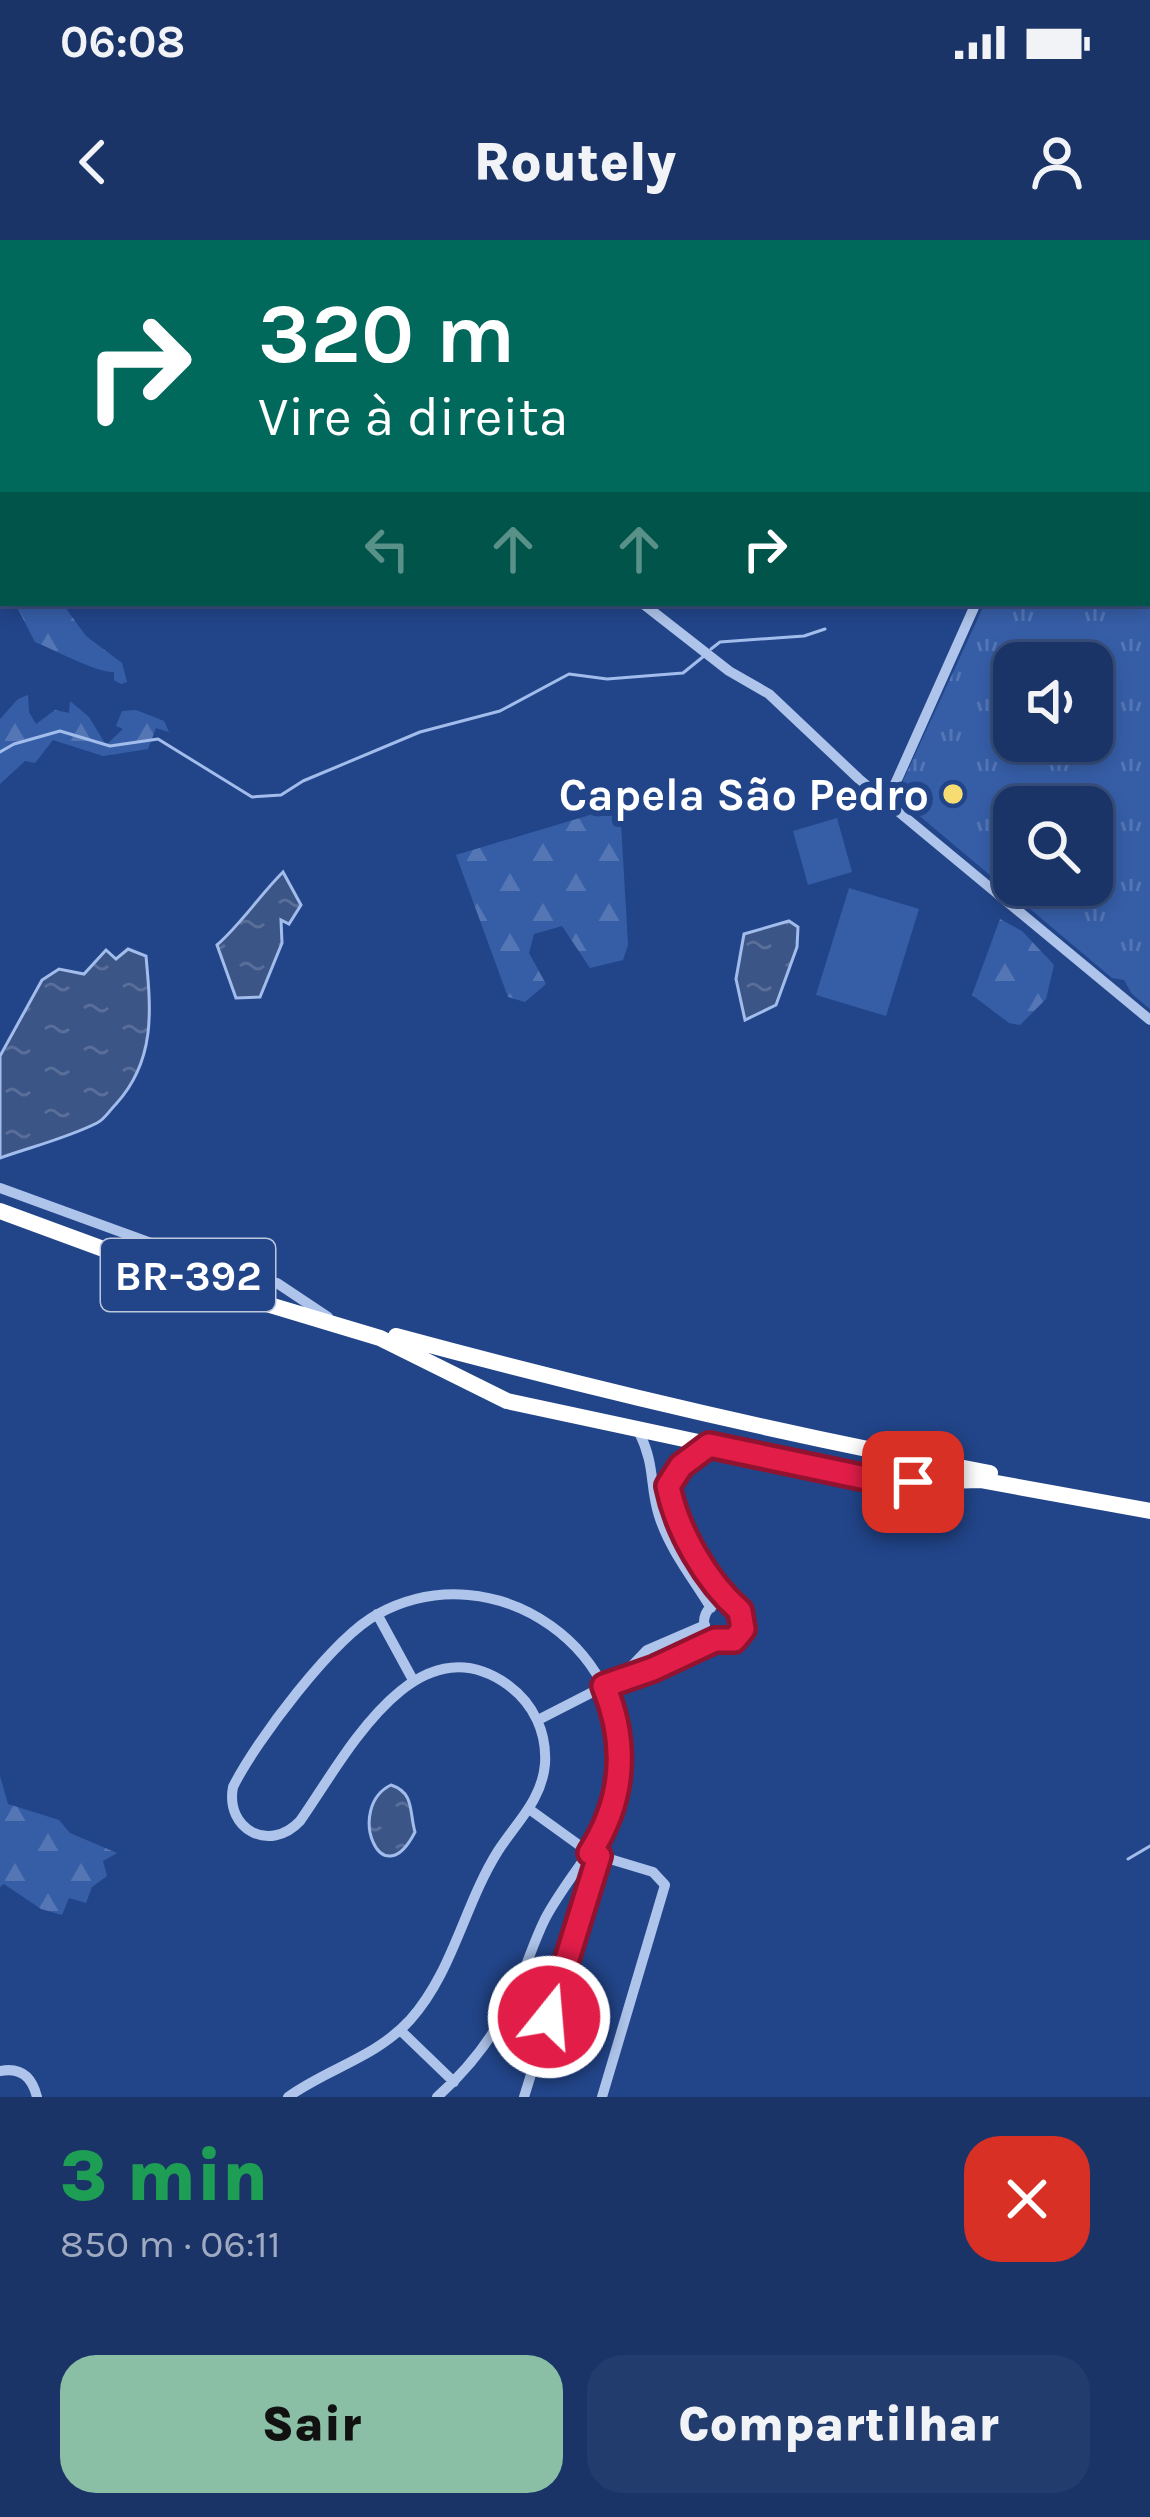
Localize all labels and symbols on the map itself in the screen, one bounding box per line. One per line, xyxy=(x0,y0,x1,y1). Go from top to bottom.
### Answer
place label: Capela São Pedro xyxy=(559,769,929,821)
marker: Capela São Pedro xyxy=(940,781,966,807)
road number: BR-392 xyxy=(101,1239,275,1311)
pin xyxy=(862,1431,964,1533)
position arrow xyxy=(486,1954,612,2080)

